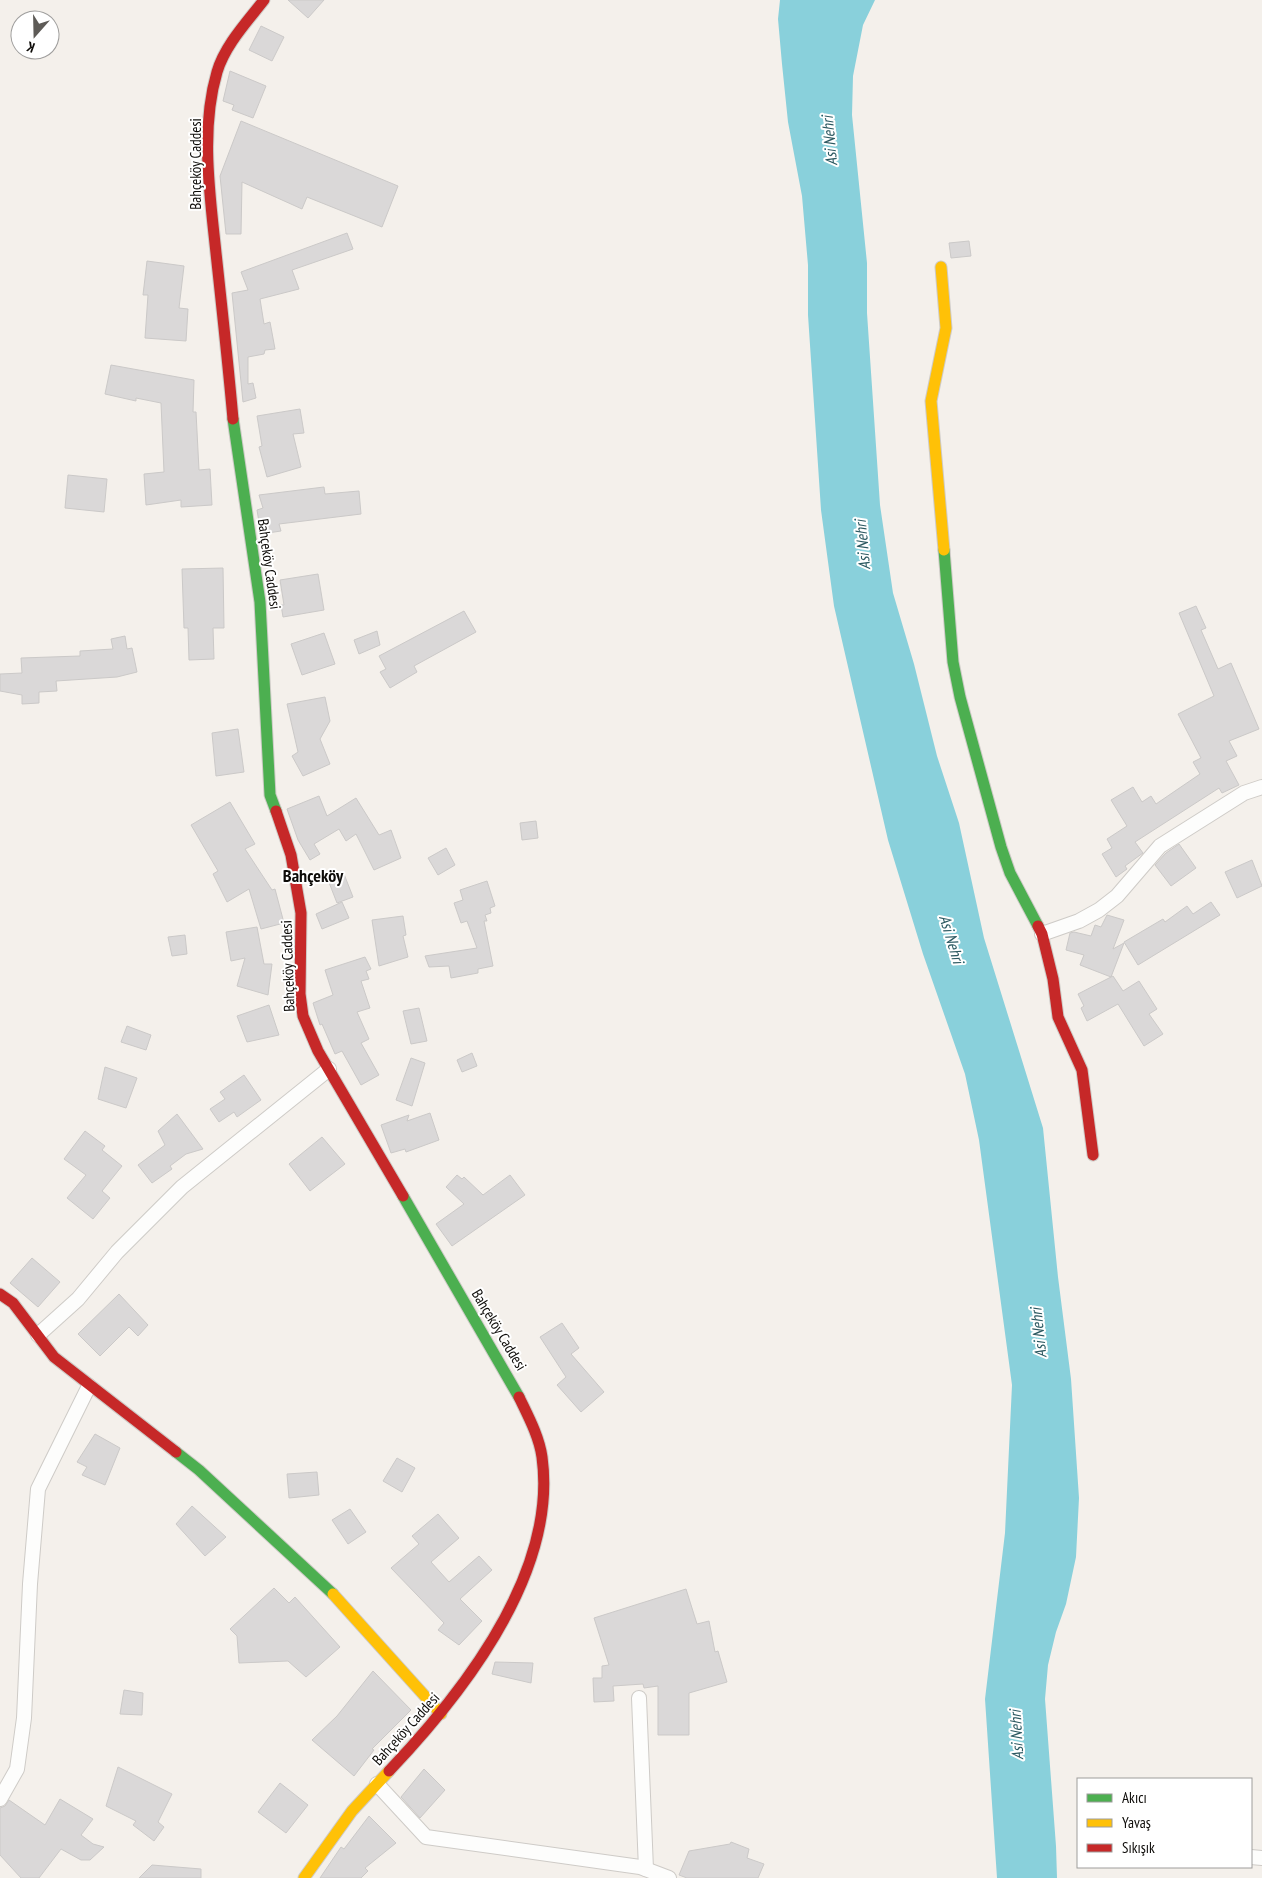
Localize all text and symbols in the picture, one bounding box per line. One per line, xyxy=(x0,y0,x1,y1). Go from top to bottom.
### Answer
north arrow xyxy=(10,10,60,60)
text: K xyxy=(23,37,37,57)
water label: Asi Nehri xyxy=(817,113,841,167)
street label: Bahçeköy Caddesi xyxy=(186,118,205,210)
street label: Bahçeköy Caddesi xyxy=(254,517,285,611)
water label: Asi Nehri xyxy=(850,517,874,571)
district label: Bahçeköy xyxy=(283,864,344,887)
water label: Asi Nehri xyxy=(935,912,970,968)
street label: Bahçeköy Caddesi xyxy=(276,920,299,1012)
street label: Bahçeköy Caddesi xyxy=(468,1286,531,1374)
water label: Asi Nehri xyxy=(1025,1305,1051,1359)
street label: Bahçeköy Caddesi xyxy=(368,1688,443,1769)
water label: Asi Nehri xyxy=(1005,1707,1027,1760)
legend xyxy=(1077,1778,1252,1868)
text: Akıcı xyxy=(1122,1788,1147,1807)
text: Yavaş xyxy=(1122,1813,1151,1832)
text: Sıkışık xyxy=(1122,1838,1155,1857)

